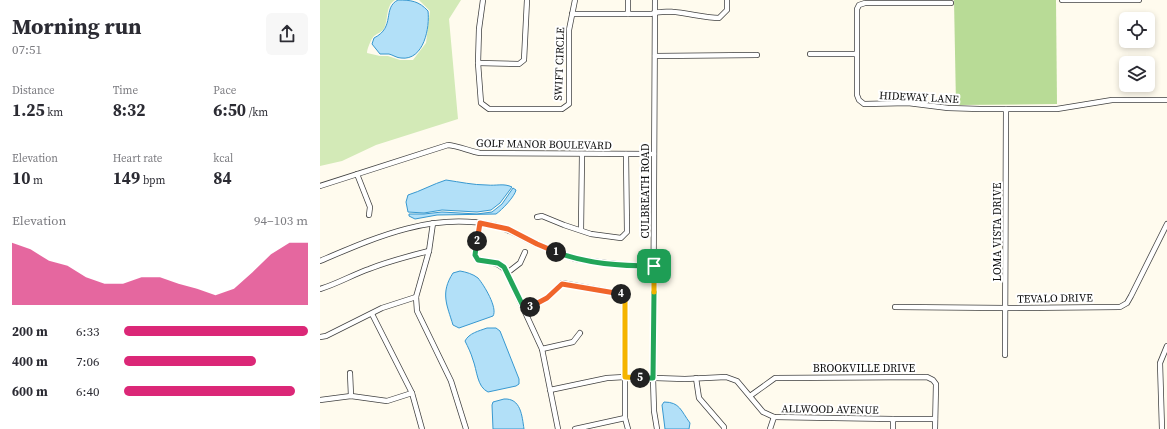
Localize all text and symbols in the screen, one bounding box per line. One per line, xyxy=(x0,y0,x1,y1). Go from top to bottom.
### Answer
text: Morning run xyxy=(12,11,142,41)
map controls xyxy=(1119,12,1155,92)
button: locate xyxy=(1119,12,1155,48)
button: share xyxy=(266,13,308,55)
street label: SWIFT CIRCLE xyxy=(551,27,568,101)
text: 07:51 xyxy=(12,41,42,58)
button: layers xyxy=(1119,56,1155,92)
text: Distance xyxy=(12,83,55,98)
text: Time xyxy=(113,83,138,98)
text: Pace xyxy=(213,83,236,98)
street label: HIDEWAY LANE xyxy=(879,88,960,107)
text: 1.25 xyxy=(12,98,45,122)
text: 8:32 xyxy=(113,98,145,122)
text: 6:50 xyxy=(213,98,246,122)
text: km xyxy=(45,105,63,120)
text: /km xyxy=(246,105,268,120)
street label: GOLF MANOR BOULEVARD xyxy=(476,136,612,153)
street label: CULBREATH ROAD xyxy=(638,143,653,239)
text: Elevation xyxy=(12,151,58,166)
text: Heart rate xyxy=(113,151,162,166)
text: kcal xyxy=(213,151,233,166)
text: 10 xyxy=(12,166,30,190)
text: 149 xyxy=(113,166,140,190)
text: 84 xyxy=(213,166,232,190)
text: m xyxy=(30,173,43,188)
text: bpm xyxy=(140,173,165,188)
street label: LOMA VISTA DRIVE xyxy=(990,182,1005,281)
text: Elevation xyxy=(12,212,66,229)
text: 94–103 m xyxy=(254,212,308,229)
pin: 2 xyxy=(467,231,487,251)
text: 2 xyxy=(474,233,480,248)
pin: 1 xyxy=(546,242,566,262)
text: 1 xyxy=(553,244,559,259)
pin xyxy=(637,249,671,283)
icon: arrive xyxy=(643,255,665,277)
pin: 4 xyxy=(611,284,631,304)
text: 4 xyxy=(618,286,624,301)
street label: TEVALO DRIVE xyxy=(1017,290,1093,307)
pin: 3 xyxy=(520,297,540,317)
text: 3 xyxy=(527,299,533,314)
text: 200 m xyxy=(12,323,48,340)
text: 6:33 xyxy=(76,323,99,340)
text: 400 m xyxy=(12,353,48,370)
text: 7:06 xyxy=(76,353,99,370)
street label: BROOKVILLE DRIVE xyxy=(813,361,916,376)
pin: 5 xyxy=(630,368,650,388)
text: 5 xyxy=(637,370,643,385)
text: 600 m xyxy=(12,383,48,400)
text: 6:40 xyxy=(76,383,99,400)
street label: ALLWOOD AVENUE xyxy=(781,401,879,418)

